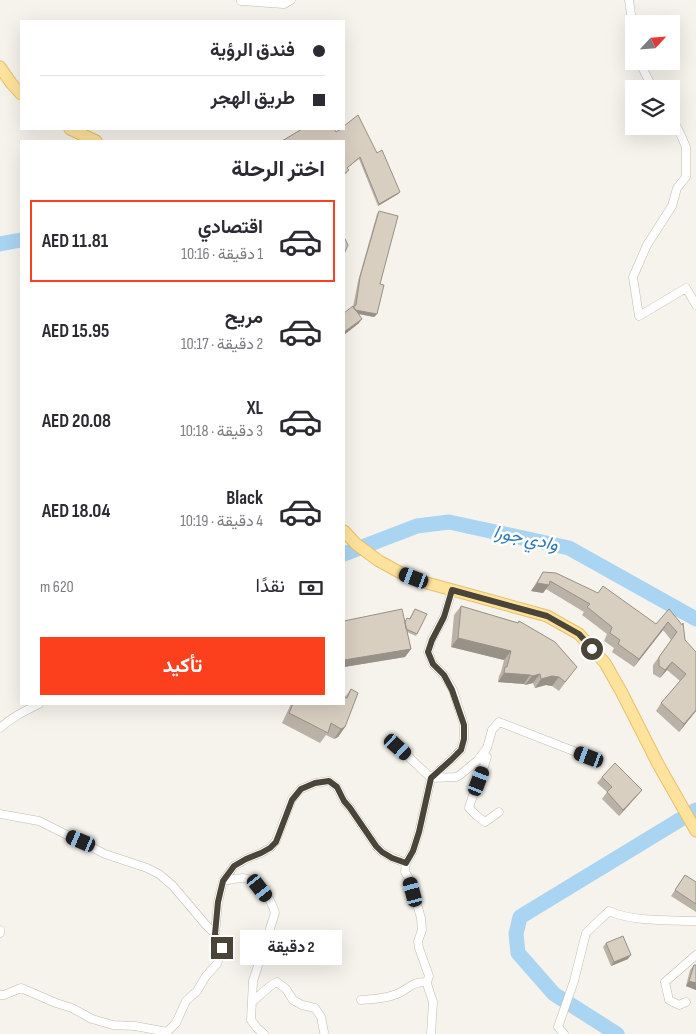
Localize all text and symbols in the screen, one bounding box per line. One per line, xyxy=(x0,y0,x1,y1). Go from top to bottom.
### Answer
north arrow xyxy=(625,15,680,70)
map controls xyxy=(625,15,680,135)
text: فندق الرؤية xyxy=(210,39,295,62)
button: layers xyxy=(625,80,680,135)
text: طريق الهجر xyxy=(210,87,295,110)
text: اختر الرحلة xyxy=(231,156,325,183)
text: اقتصادي xyxy=(198,216,263,239)
icon: car xyxy=(278,219,323,264)
text: AED 11.81 xyxy=(42,230,108,253)
text: 1 دقيقة · 10:16 xyxy=(181,245,263,264)
text: مريح xyxy=(225,306,263,329)
icon: car xyxy=(278,309,323,354)
text: AED 15.95 xyxy=(42,320,109,343)
text: 2 دقيقة · 10:17 xyxy=(181,335,263,354)
text: XL xyxy=(247,397,263,420)
icon: car xyxy=(278,399,323,444)
text: AED 20.08 xyxy=(42,410,111,433)
text: 3 دقيقة · 10:18 xyxy=(180,422,263,441)
text: Black xyxy=(226,487,263,510)
icon: car xyxy=(278,489,323,534)
text: AED 18.04 xyxy=(42,500,110,523)
text: 4 دقيقة · 10:19 xyxy=(180,512,263,531)
water label: وادي جورا xyxy=(491,521,560,559)
car xyxy=(397,566,430,590)
icon: cash xyxy=(297,574,325,602)
text: نقدًا xyxy=(256,575,285,598)
text: 620 m xyxy=(40,578,74,597)
button: تأكيد xyxy=(40,637,325,695)
route start xyxy=(581,638,603,660)
car xyxy=(381,731,414,763)
car xyxy=(572,745,605,769)
car xyxy=(466,764,491,798)
car xyxy=(64,828,97,854)
car xyxy=(244,872,275,904)
car xyxy=(401,876,424,908)
callout: 2 دقيقة xyxy=(240,930,342,966)
route end xyxy=(211,937,233,959)
text: 2 دقيقة xyxy=(267,938,315,957)

